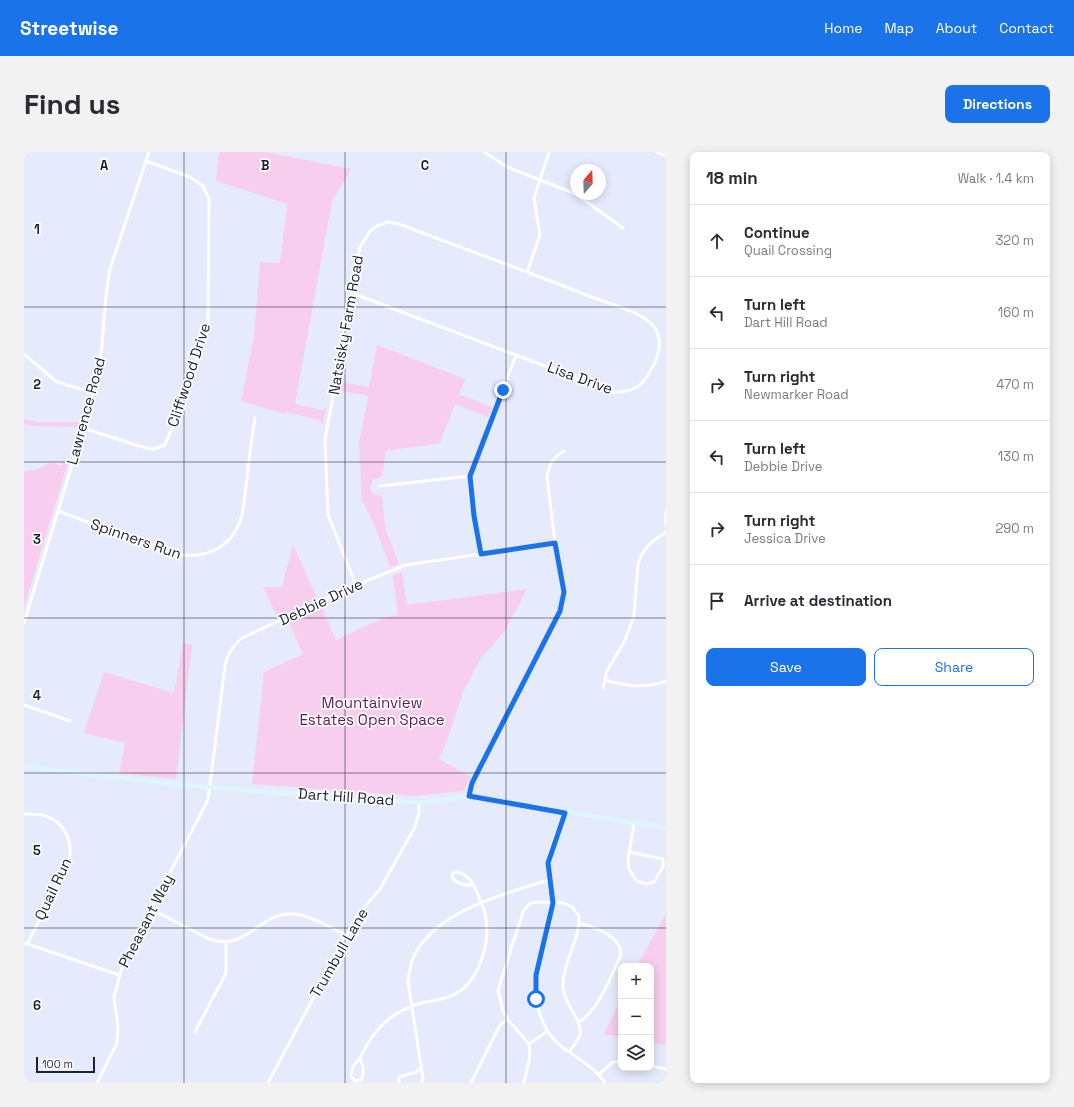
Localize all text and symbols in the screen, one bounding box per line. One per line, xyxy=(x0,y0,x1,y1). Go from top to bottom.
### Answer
text: Streetwise xyxy=(20,16,119,41)
text: Home xyxy=(824,19,862,37)
text: Map xyxy=(884,19,914,37)
text: About xyxy=(936,19,977,37)
text: Contact xyxy=(999,19,1054,37)
button: Directions xyxy=(945,85,1050,123)
text: Find us xyxy=(24,86,121,122)
text: A xyxy=(100,157,109,174)
text: B xyxy=(261,157,270,174)
text: C xyxy=(421,157,429,174)
north arrow xyxy=(570,164,606,200)
text: 18 min xyxy=(706,167,758,189)
text: Walk · 1.4 km xyxy=(958,170,1034,187)
text: 1 xyxy=(34,221,40,238)
text: Continue xyxy=(744,223,810,242)
icon: ahead xyxy=(706,230,728,252)
text: 320 m xyxy=(995,232,1034,249)
text: Quail Crossing xyxy=(744,242,832,259)
street label: Natsisky Farm Road xyxy=(324,254,367,396)
text: Turn left xyxy=(744,295,806,314)
icon: left xyxy=(706,302,728,324)
text: 160 m xyxy=(998,304,1034,321)
text: Dart Hill Road xyxy=(744,314,828,331)
street label: Cliffwood Drive xyxy=(163,320,214,429)
street label: Lawrence Road xyxy=(62,355,109,467)
street label: Lisa Drive xyxy=(545,357,616,398)
text: Turn right xyxy=(744,367,815,386)
icon: right xyxy=(706,374,728,396)
text: 2 xyxy=(33,376,41,393)
text: 470 m xyxy=(996,376,1034,393)
route end xyxy=(494,381,512,399)
text: Newmarker Road xyxy=(744,386,849,403)
text: Turn left xyxy=(744,439,806,458)
icon: left xyxy=(706,446,728,468)
text: 130 m xyxy=(998,448,1034,465)
text: Debbie Drive xyxy=(744,458,822,475)
text: Turn right xyxy=(744,511,815,530)
street label: Spinners Run xyxy=(88,514,184,563)
icon: right xyxy=(706,518,728,540)
text: 290 m xyxy=(995,520,1034,537)
text: Jessica Drive xyxy=(744,530,826,547)
text: 3 xyxy=(33,531,41,548)
street label: Debbie Drive xyxy=(276,574,366,629)
icon: arrive xyxy=(706,590,728,612)
text: Arrive at destination xyxy=(744,591,892,610)
button: Save xyxy=(706,648,866,686)
button: Share xyxy=(874,648,1034,686)
text: 4 xyxy=(33,687,41,704)
park label: Mountainview Estates Open Space xyxy=(299,693,445,729)
street label: Dart Hill Road xyxy=(297,784,395,809)
text: 5 xyxy=(33,842,41,859)
street label: Quail Run xyxy=(30,854,75,923)
street label: Pheasant Way xyxy=(114,871,177,971)
street label: Trumbull Lane xyxy=(305,904,372,1001)
map controls xyxy=(618,963,654,1071)
button: + xyxy=(618,963,654,999)
route start xyxy=(527,990,545,1008)
text: 6 xyxy=(33,997,41,1014)
button: − xyxy=(618,999,654,1035)
button: layers xyxy=(618,1035,654,1071)
scale bar xyxy=(36,1055,95,1074)
text: 100 m xyxy=(42,1057,73,1071)

